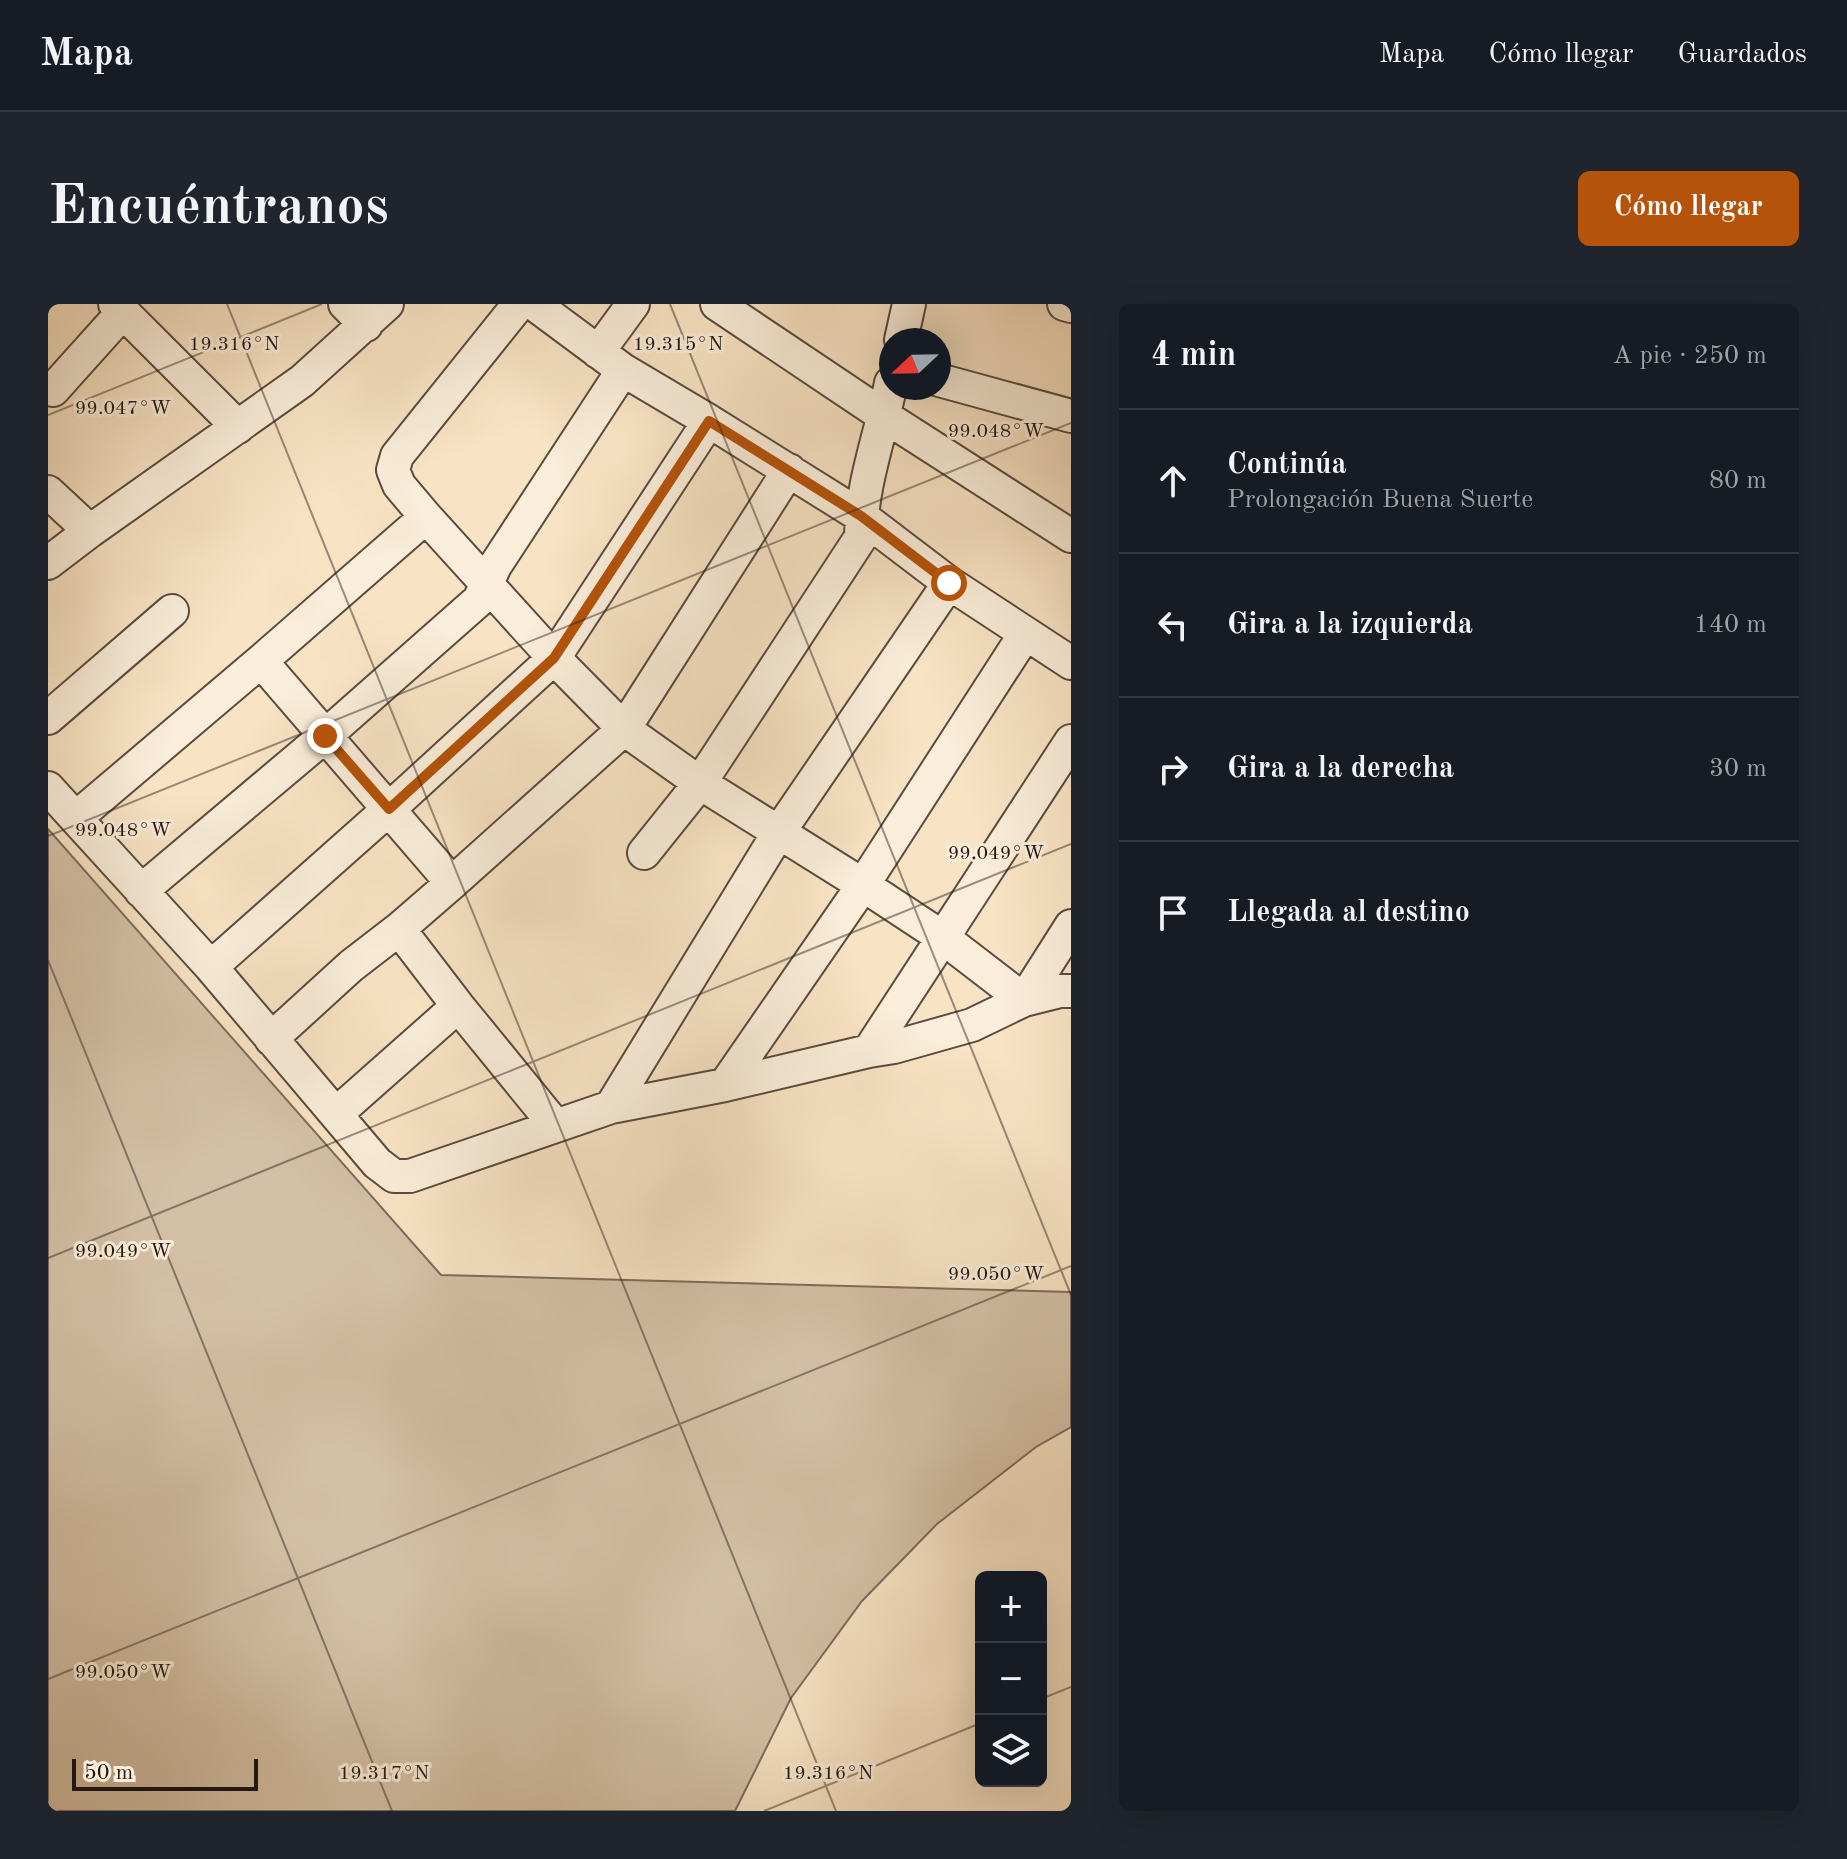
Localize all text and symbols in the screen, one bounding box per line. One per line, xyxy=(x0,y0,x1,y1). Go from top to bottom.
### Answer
text: Mapa xyxy=(40,36,133,74)
text: Mapa xyxy=(1379,41,1444,69)
text: Cómo llegar xyxy=(1488,41,1633,69)
text: Guardados xyxy=(1677,41,1807,69)
button: Cómo llegar xyxy=(1578,171,1799,246)
text: Encuéntranos xyxy=(48,180,389,236)
north arrow xyxy=(879,328,951,400)
text: 19.316°N xyxy=(189,335,279,355)
text: 19.315°N xyxy=(633,335,723,355)
text: 4 min xyxy=(1151,339,1236,373)
text: A pie · 250 m xyxy=(1612,343,1767,369)
text: 99.047°W xyxy=(75,399,171,419)
text: 99.048°W xyxy=(948,422,1044,442)
text: Continúa xyxy=(1227,450,1347,480)
icon: ahead xyxy=(1151,459,1195,503)
text: 80 m xyxy=(1709,468,1767,494)
text: Prolongación Buena Suerte xyxy=(1227,487,1533,513)
route start xyxy=(931,565,967,601)
icon: left xyxy=(1151,603,1195,647)
text: Gira a la izquierda xyxy=(1227,610,1473,640)
text: 140 m xyxy=(1694,612,1767,638)
route end xyxy=(307,718,343,754)
icon: right xyxy=(1151,747,1195,791)
text: Gira a la derecha xyxy=(1227,754,1454,784)
text: 30 m xyxy=(1709,756,1767,782)
text: 99.048°W xyxy=(75,821,171,841)
text: 99.049°W xyxy=(948,844,1044,864)
icon: arrive xyxy=(1151,891,1195,935)
text: Llegada al destino xyxy=(1227,898,1470,928)
text: 99.049°W xyxy=(75,1242,171,1262)
text: 99.050°W xyxy=(948,1265,1044,1285)
map controls xyxy=(975,1571,1047,1787)
button: + xyxy=(975,1571,1047,1643)
button: − xyxy=(975,1643,1047,1715)
text: 99.050°W xyxy=(75,1663,171,1683)
button: layers xyxy=(975,1715,1047,1787)
scale bar xyxy=(72,1755,258,1791)
text: 50 m xyxy=(84,1762,133,1784)
text: 19.317°N xyxy=(339,1764,429,1784)
text: 19.316°N xyxy=(783,1764,873,1784)

